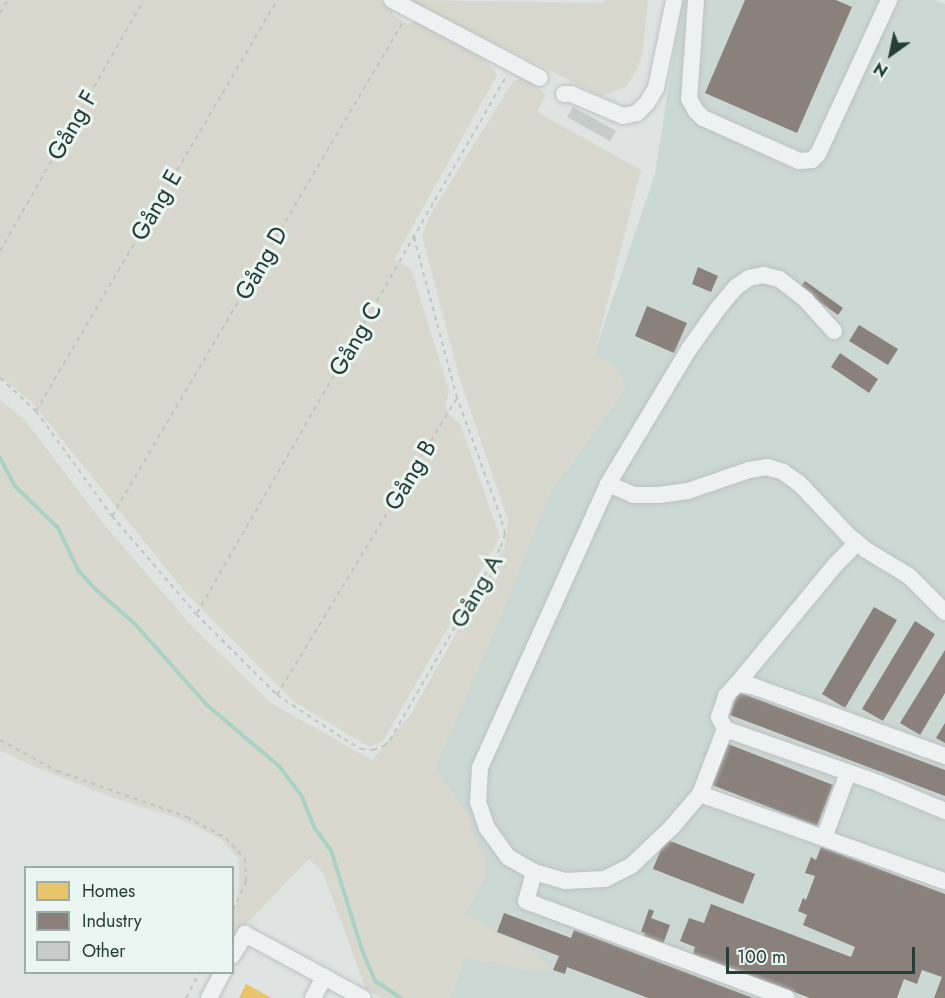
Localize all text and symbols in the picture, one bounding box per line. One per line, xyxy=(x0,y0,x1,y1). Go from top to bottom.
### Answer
north arrow xyxy=(861,24,921,84)
text: N xyxy=(869,56,893,83)
street label: Gång F xyxy=(41,85,103,165)
street label: Gång E xyxy=(124,164,188,246)
street label: Gång D xyxy=(229,221,293,305)
street label: Gång C xyxy=(322,297,388,381)
street label: Gång B xyxy=(378,435,442,515)
street label: Gång A xyxy=(444,549,508,633)
legend xyxy=(24,866,234,974)
text: Homes xyxy=(82,878,135,904)
text: Industry xyxy=(82,908,142,934)
scale bar xyxy=(729,935,918,973)
text: Other xyxy=(82,938,125,964)
text: 100 m xyxy=(737,944,786,970)

